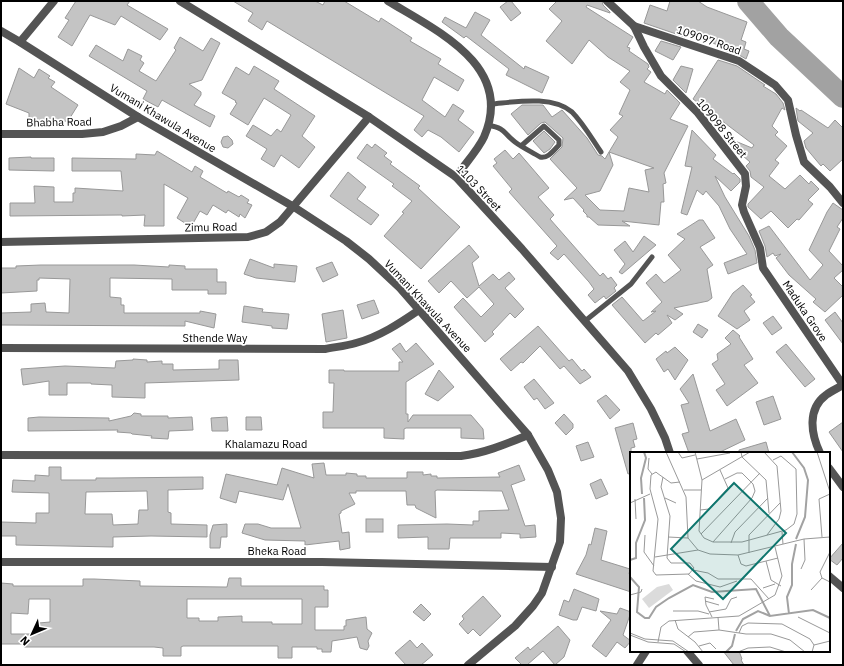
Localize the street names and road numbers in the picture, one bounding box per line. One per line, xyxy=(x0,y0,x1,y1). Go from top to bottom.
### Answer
street label: 109097 Road xyxy=(675,22,743,58)
street label: Vumani Khawula Avenue xyxy=(107,81,219,155)
street label: 109098 Street xyxy=(694,95,750,161)
street label: Bhabha Road xyxy=(26,114,92,130)
street label: 1103 Street xyxy=(453,162,505,214)
street label: Zimu Road xyxy=(184,220,238,234)
street label: Vumani Khawula Avenue xyxy=(381,257,475,355)
street label: Maduka Grove xyxy=(779,278,831,344)
street label: Sthende Way xyxy=(183,331,248,345)
street label: Khalamazu Road xyxy=(225,437,307,451)
street label: Bheka Road xyxy=(248,544,306,558)

